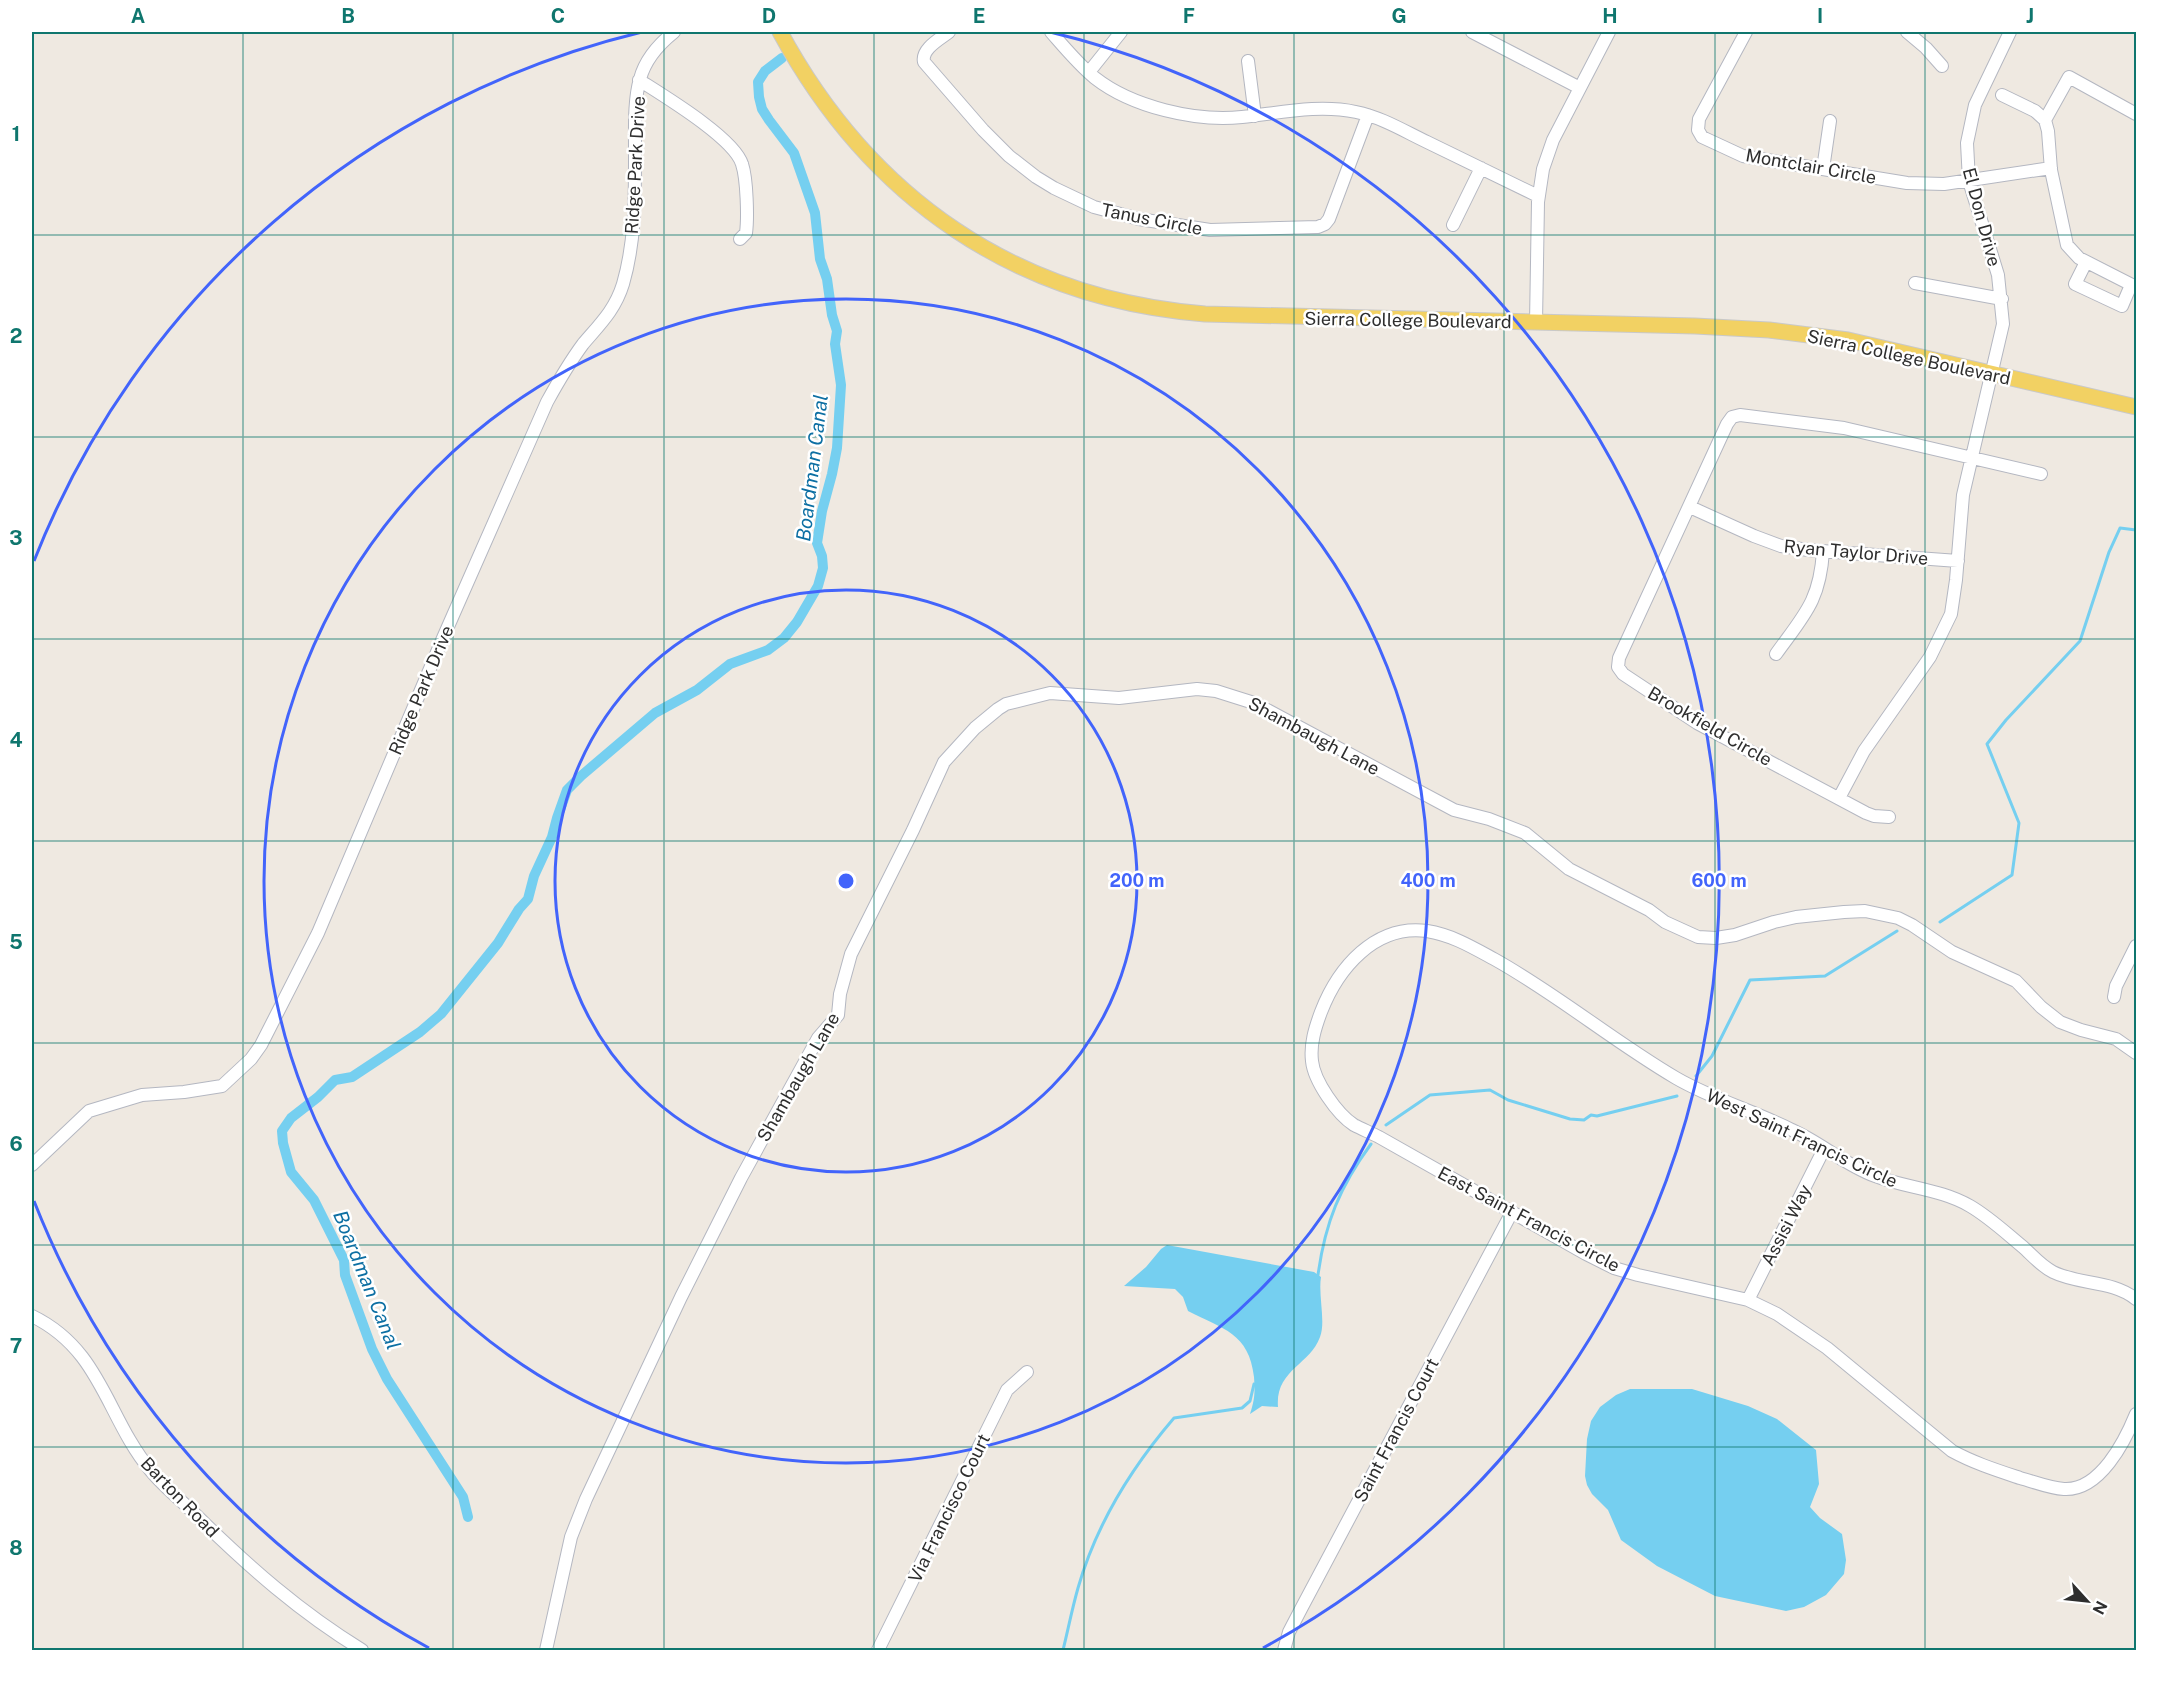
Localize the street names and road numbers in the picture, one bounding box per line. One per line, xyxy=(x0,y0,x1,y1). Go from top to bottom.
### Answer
street label: Ridge Park Drive xyxy=(621,95,649,235)
street label: Montclair Circle xyxy=(1744,144,1878,188)
street label: El Don Drive xyxy=(1959,165,2005,269)
street label: Tanus Circle xyxy=(1100,199,1204,239)
street label: Sierra College Boulevard xyxy=(1304,308,1512,332)
street label: Sierra College Boulevard xyxy=(1805,325,2013,389)
street label: Ryan Taylor Drive xyxy=(1783,535,1929,569)
street label: Ridge Park Drive xyxy=(384,622,458,758)
street label: Brookfield Circle xyxy=(1644,682,1776,770)
street label: Shambaugh Lane xyxy=(1245,693,1383,779)
street label: Shambaugh Lane xyxy=(753,1009,843,1145)
street label: West Saint Francis Circle xyxy=(1703,1084,1901,1192)
street label: East Saint Francis Circle xyxy=(1434,1162,1624,1276)
street label: Assisi Way xyxy=(1757,1181,1816,1269)
street label: Saint Francis Court xyxy=(1349,1354,1443,1506)
street label: Via Francisco Court xyxy=(904,1430,994,1586)
street label: Barton Road xyxy=(137,1453,223,1541)

